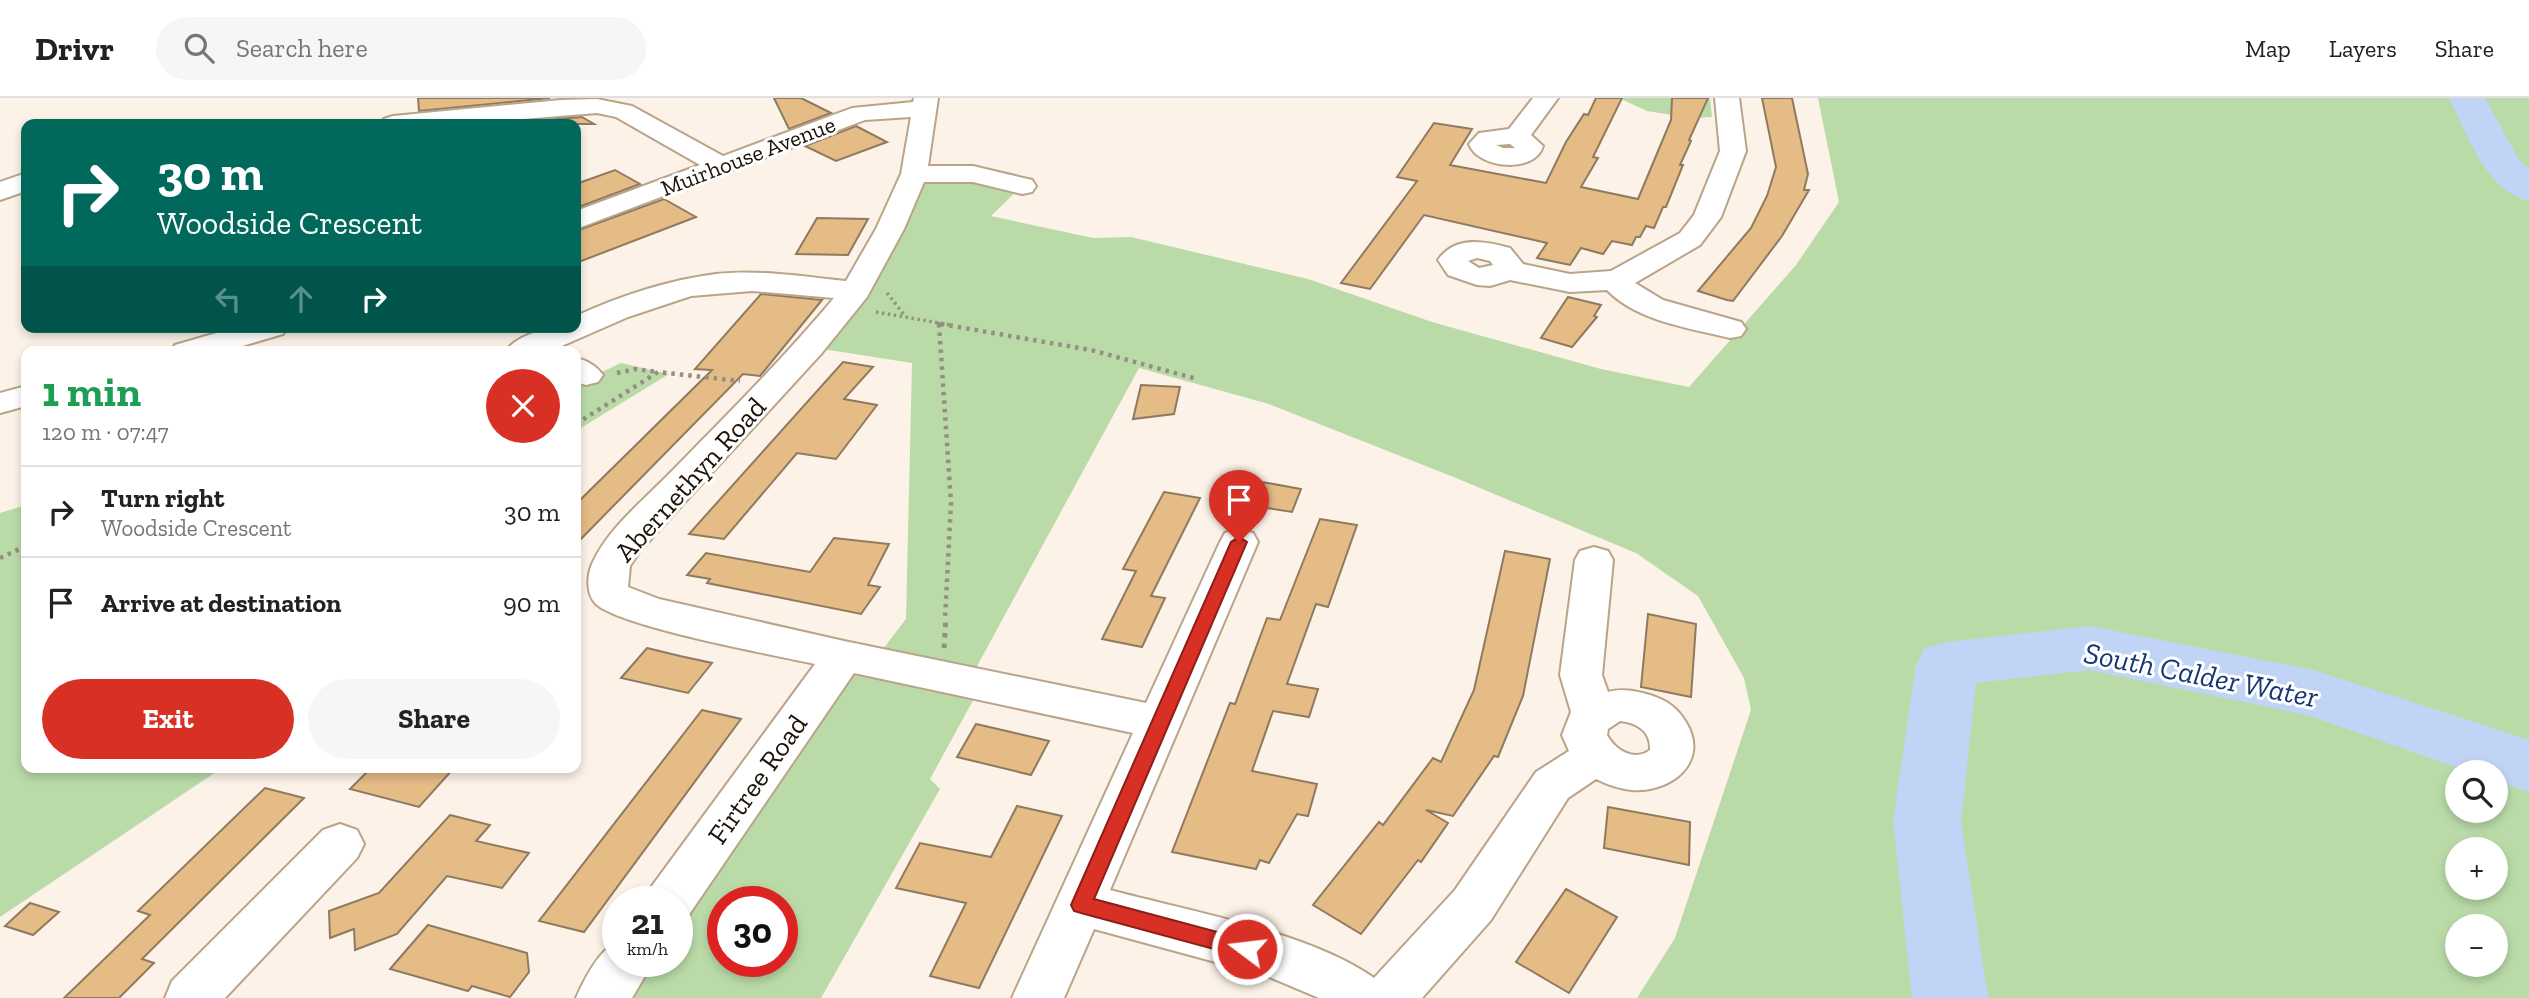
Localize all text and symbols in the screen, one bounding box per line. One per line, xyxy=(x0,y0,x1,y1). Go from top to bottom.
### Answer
search box xyxy=(156,17,646,80)
text: Drivr xyxy=(35,29,114,68)
icon: search xyxy=(180,29,218,67)
text: Search here xyxy=(236,32,368,64)
text: Map xyxy=(2245,34,2291,63)
text: Layers xyxy=(2329,34,2397,63)
text: Share xyxy=(2435,34,2494,63)
street label: Muirhouse Avenue xyxy=(657,110,839,202)
text: 30 m xyxy=(157,144,263,203)
icon: right xyxy=(42,147,133,238)
text: Woodside Crescent xyxy=(157,204,422,242)
icon: left xyxy=(209,280,247,318)
icon: ahead xyxy=(282,280,320,318)
icon: right xyxy=(355,280,393,318)
text: 1 min xyxy=(42,366,141,417)
button: close xyxy=(486,369,560,443)
street label: Abernethyn Road xyxy=(608,390,773,568)
text: 120 m · 07:47 xyxy=(42,418,169,446)
pin xyxy=(1209,470,1269,542)
icon: arrive xyxy=(1220,481,1258,519)
text: Turn right xyxy=(101,482,224,514)
icon: right xyxy=(42,493,80,531)
text: 30 m xyxy=(504,496,560,528)
text: Woodside Crescent xyxy=(101,514,291,542)
icon: arrive xyxy=(42,584,80,622)
text: Arrive at destination xyxy=(101,587,341,619)
text: 90 m xyxy=(503,587,560,619)
water label: South Calder Water xyxy=(2081,635,2322,715)
button: Exit xyxy=(42,679,294,759)
button: Share xyxy=(308,679,560,759)
street label: Firtree Road xyxy=(701,708,814,850)
map controls xyxy=(2445,760,2508,977)
button: search xyxy=(2445,760,2508,823)
button: + xyxy=(2445,837,2508,900)
speed limit sign: 30 xyxy=(707,886,798,977)
text: 21 xyxy=(631,901,664,943)
position arrow xyxy=(1210,912,1284,986)
button: − xyxy=(2445,914,2508,977)
text: km/h xyxy=(627,938,668,960)

